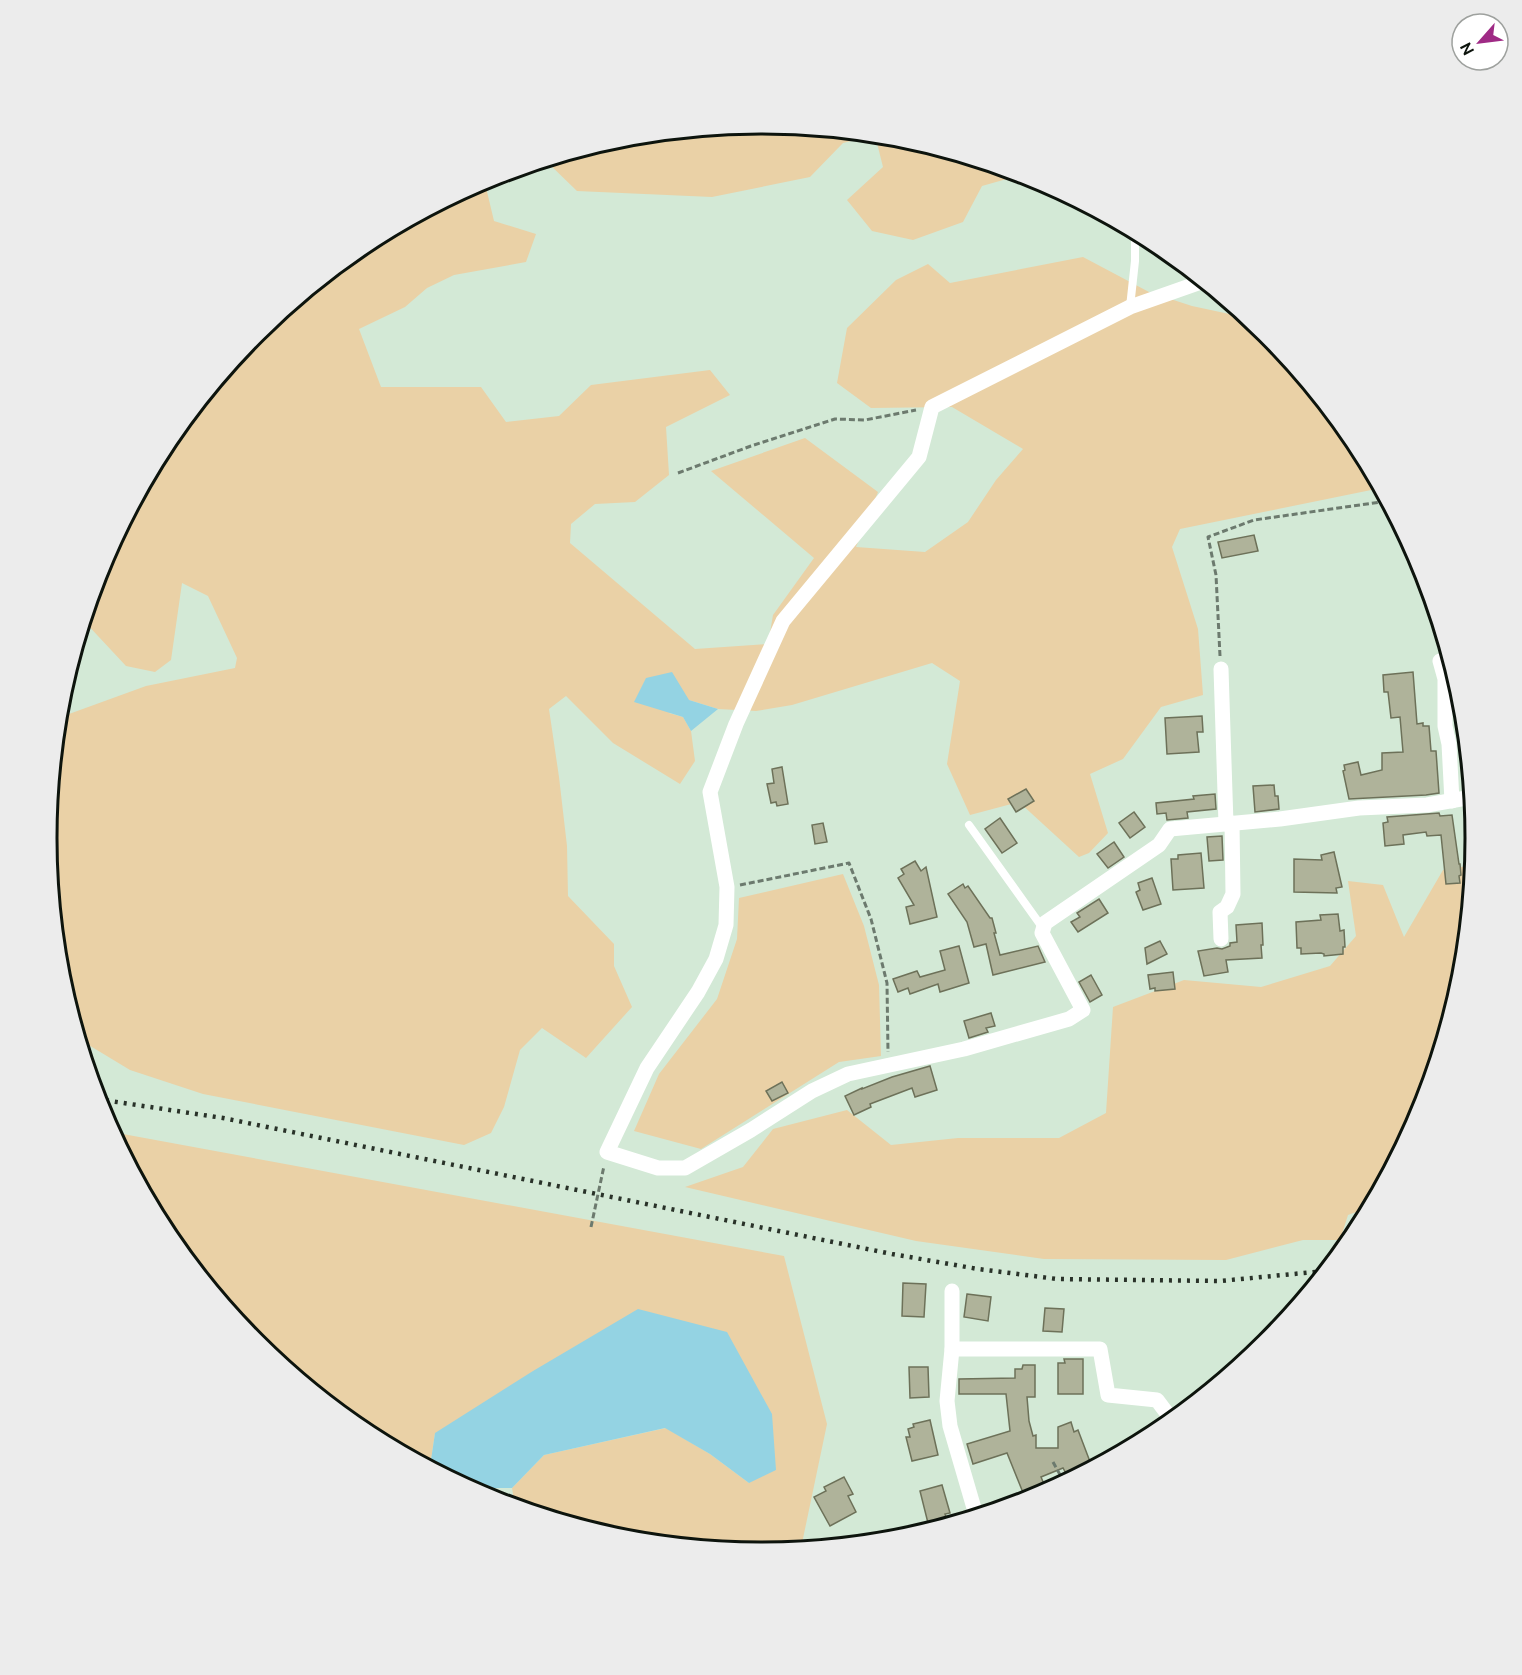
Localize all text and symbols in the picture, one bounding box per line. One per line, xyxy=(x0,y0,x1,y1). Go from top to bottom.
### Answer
north arrow xyxy=(1450,12,1510,72)
text: N xyxy=(1456,40,1478,59)

